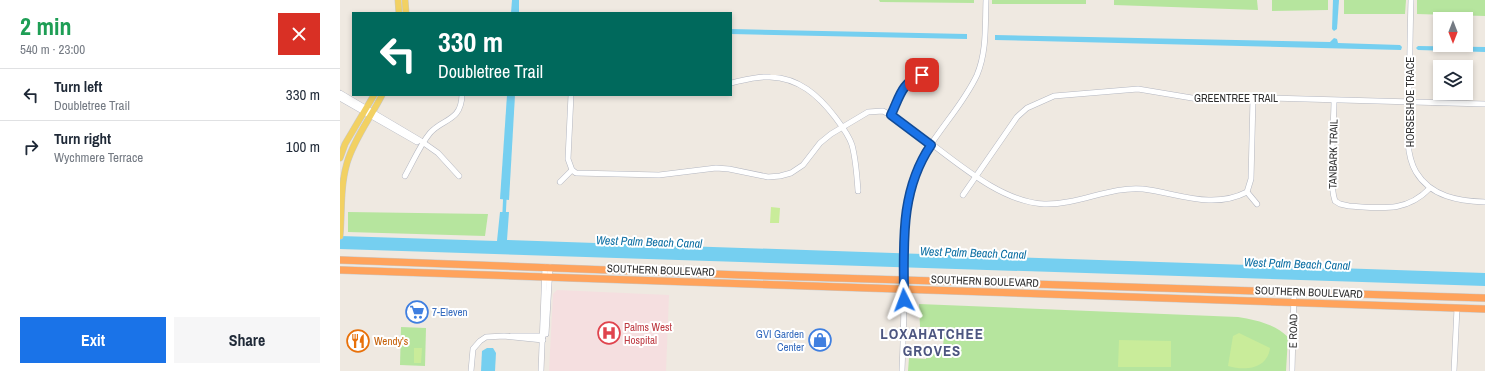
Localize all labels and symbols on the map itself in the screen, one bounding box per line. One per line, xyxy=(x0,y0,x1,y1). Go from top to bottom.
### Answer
north arrow xyxy=(1433,12,1473,52)
street label: HORSESHOE TRACE xyxy=(1403,57,1417,147)
pin xyxy=(905,58,939,92)
street label: GREENTREE TRAIL xyxy=(1194,91,1278,105)
street label: TANBARK TRAIL xyxy=(1325,119,1341,189)
water label: West Palm Beach Canal xyxy=(596,232,703,252)
water label: West Palm Beach Canal xyxy=(920,243,1027,263)
water label: West Palm Beach Canal xyxy=(1244,254,1351,274)
street label: SOUTHERN BOULEVARD xyxy=(607,261,715,279)
street label: SOUTHERN BOULEVARD xyxy=(931,272,1039,290)
position arrow xyxy=(883,279,925,321)
street label: SOUTHERN BOULEVARD xyxy=(1255,283,1363,301)
supermarket icon: 7-Eleven xyxy=(404,299,430,325)
place label: 7-Eleven xyxy=(432,305,468,319)
street label: E ROAD xyxy=(1286,314,1300,348)
hospital icon: Palms West Hospital xyxy=(596,320,622,346)
place label: Palms West Hospital xyxy=(624,320,672,347)
district label: LOXAHATCHEE GROVES xyxy=(880,323,984,361)
place label: GVI Garden Center xyxy=(756,327,804,354)
shop icon: GVI Garden Center xyxy=(807,327,833,353)
restaurant icon: Wendy's xyxy=(345,328,371,354)
place label: Wendy's xyxy=(374,334,409,348)

